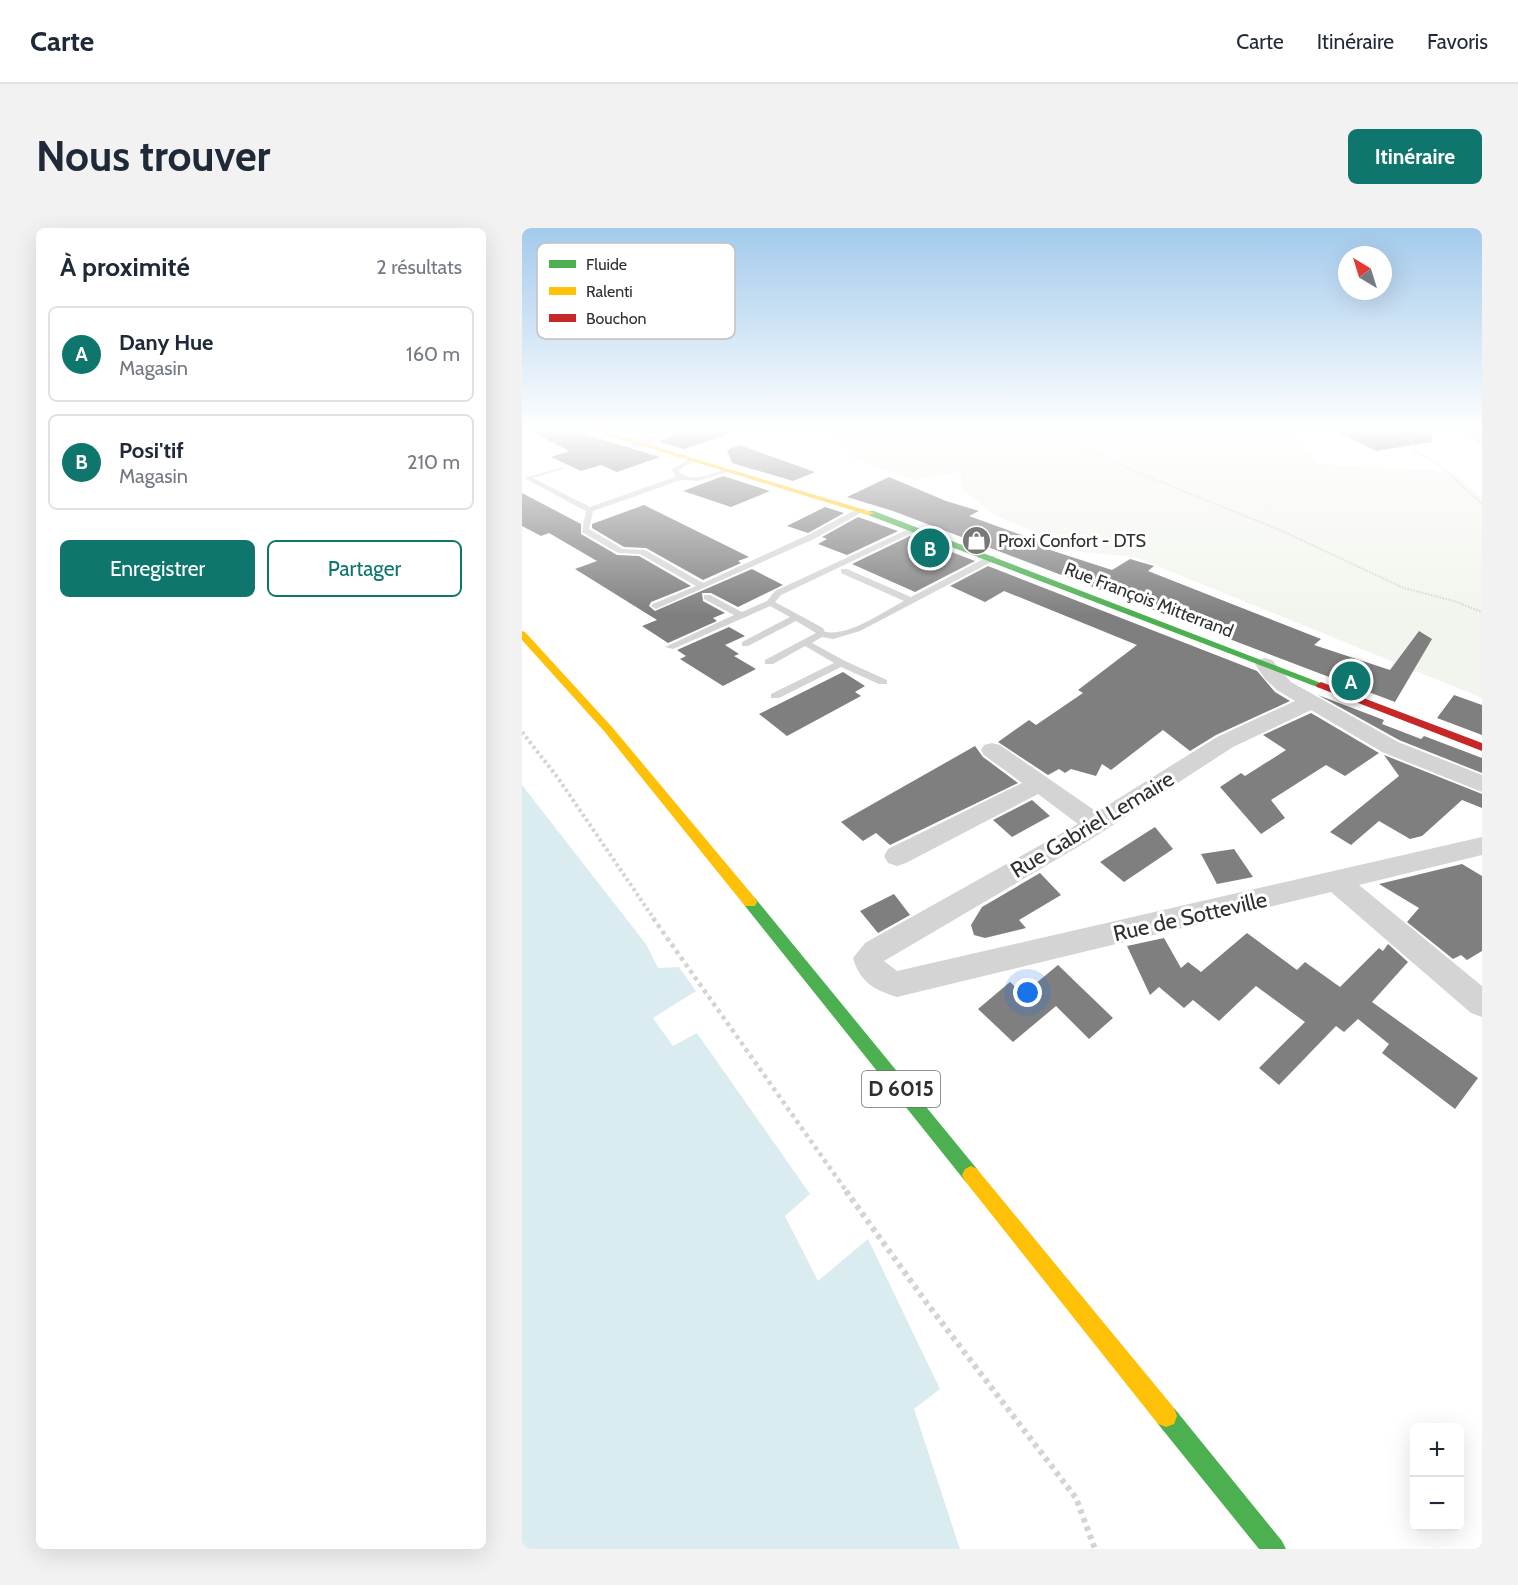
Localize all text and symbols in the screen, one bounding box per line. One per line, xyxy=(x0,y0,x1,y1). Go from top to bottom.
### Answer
text: Carte xyxy=(30,24,94,58)
text: Carte xyxy=(1236,29,1284,54)
text: Itinéraire xyxy=(1317,29,1394,54)
text: Favoris xyxy=(1427,29,1488,54)
button: Itinéraire xyxy=(1348,129,1482,184)
text: Nous trouver xyxy=(36,130,270,182)
legend xyxy=(537,243,735,339)
north arrow xyxy=(1338,246,1392,300)
text: À proximité xyxy=(60,251,190,283)
text: 2 résultats xyxy=(376,255,462,279)
text: Fluide xyxy=(586,255,627,274)
text: Ralenti xyxy=(586,282,633,301)
text: Bouchon xyxy=(586,309,646,328)
text: Dany Hue xyxy=(119,329,213,356)
text: A xyxy=(75,342,88,366)
text: 160 m xyxy=(406,342,460,366)
text: Magasin xyxy=(119,356,188,380)
text: Posi'tif xyxy=(119,437,184,464)
text: B xyxy=(75,450,88,474)
text: 210 m xyxy=(407,450,460,474)
text: Magasin xyxy=(119,464,188,488)
shop icon: Proxi Confort - DTS xyxy=(961,525,993,557)
pin: B xyxy=(910,526,950,570)
place label: Proxi Confort - DTS xyxy=(998,530,1146,552)
button: Enregistrer xyxy=(60,540,255,597)
button: Partager xyxy=(267,540,462,597)
street label: Rue François Mitterrand xyxy=(1062,558,1236,642)
pin: A xyxy=(1332,658,1370,704)
street label: Rue Gabriel Lemaire xyxy=(1006,765,1179,884)
street label: Rue de Sotteville xyxy=(1111,886,1270,947)
your location xyxy=(1013,978,1042,1007)
road number: D 6015 xyxy=(862,1071,940,1107)
map controls xyxy=(1410,1423,1464,1531)
button: + xyxy=(1410,1423,1464,1477)
button: − xyxy=(1410,1477,1464,1531)

